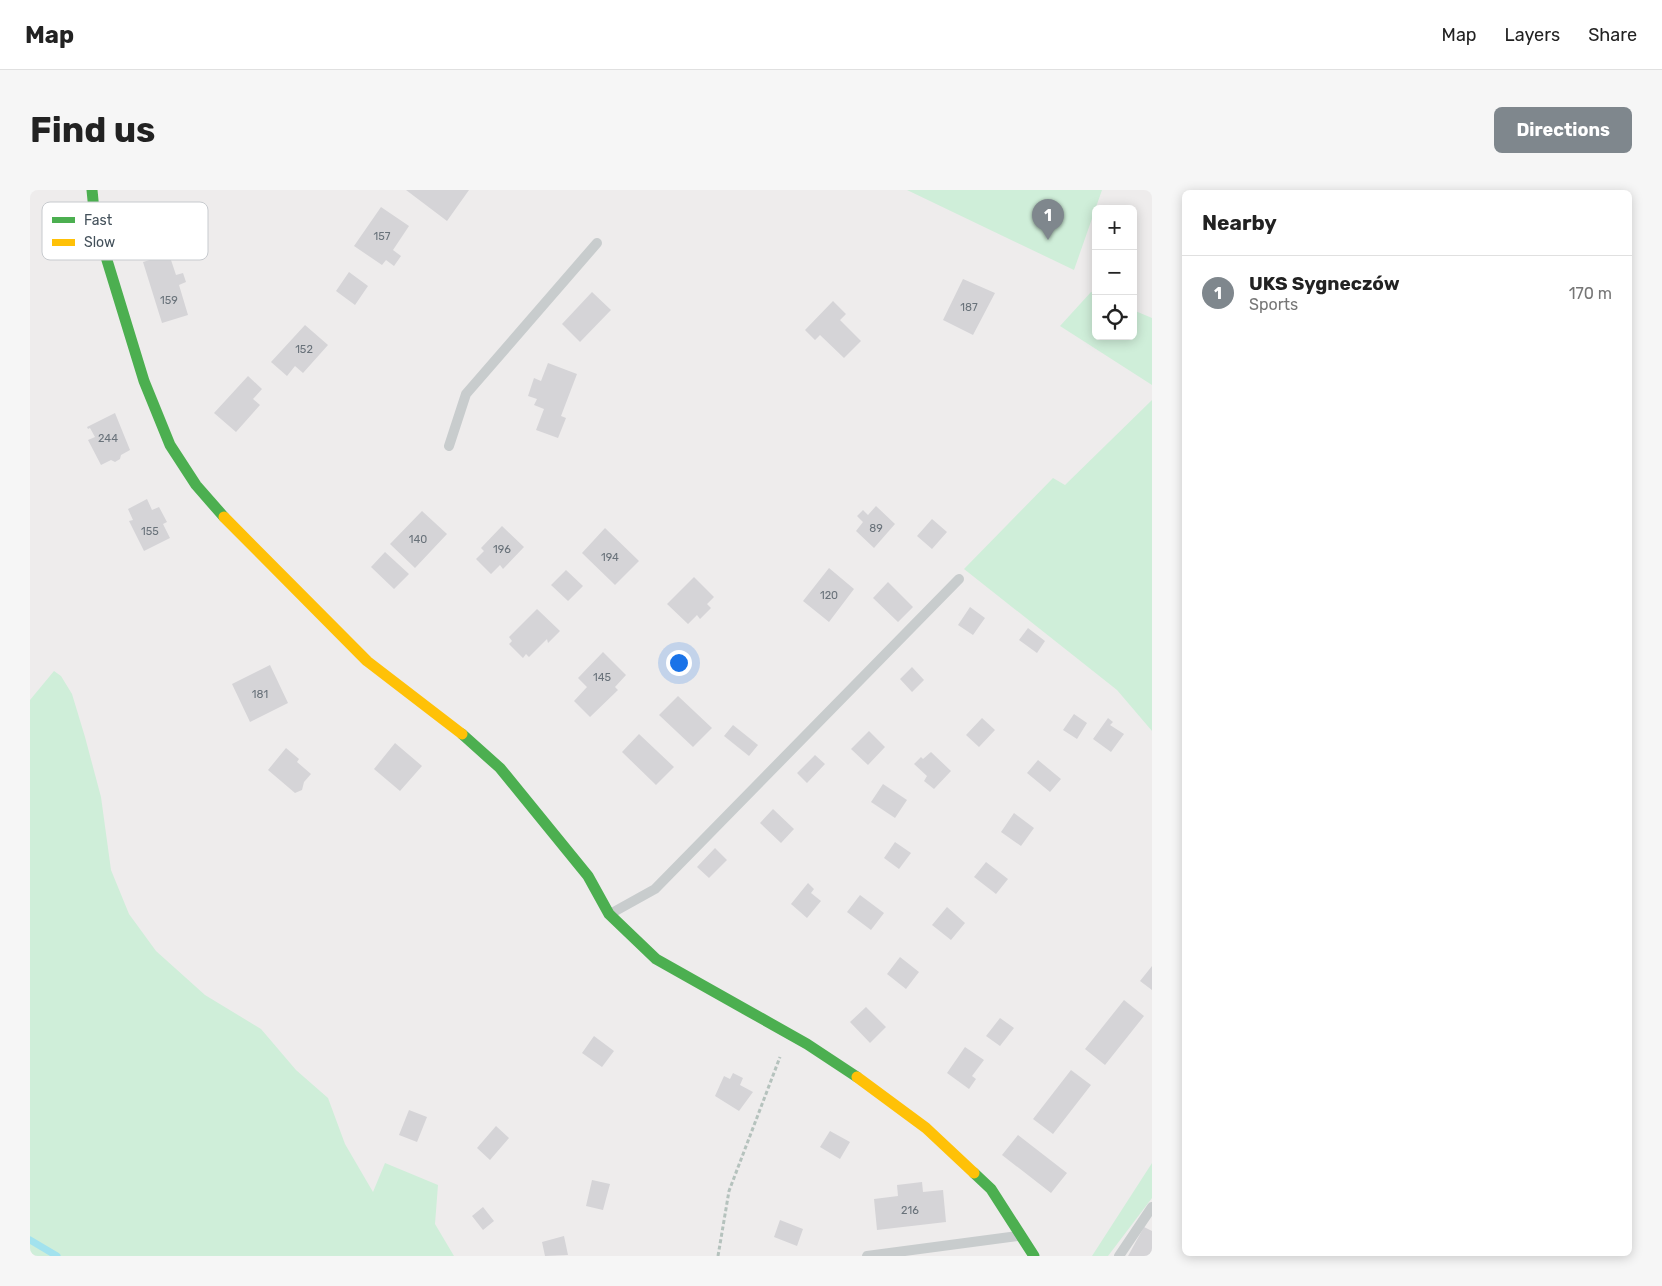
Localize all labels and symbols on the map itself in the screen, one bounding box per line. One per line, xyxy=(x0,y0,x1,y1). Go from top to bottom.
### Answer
pin: 1 xyxy=(1032,199,1064,240)
legend xyxy=(42,202,208,260)
text: Fast xyxy=(84,212,113,229)
house number: 157 xyxy=(374,230,391,243)
text: Slow xyxy=(84,234,115,251)
house number: 159 xyxy=(160,294,178,307)
house number: 187 xyxy=(960,301,978,314)
house number: 152 xyxy=(295,343,313,356)
house number: 244 xyxy=(98,432,118,445)
house number: 89 xyxy=(869,522,883,535)
house number: 155 xyxy=(141,525,159,538)
house number: 140 xyxy=(409,533,427,546)
house number: 196 xyxy=(493,543,511,556)
house number: 194 xyxy=(601,551,619,564)
house number: 120 xyxy=(820,589,838,602)
your location xyxy=(666,650,692,676)
house number: 145 xyxy=(593,671,611,684)
house number: 181 xyxy=(252,688,268,701)
house number: 216 xyxy=(901,1204,919,1217)

